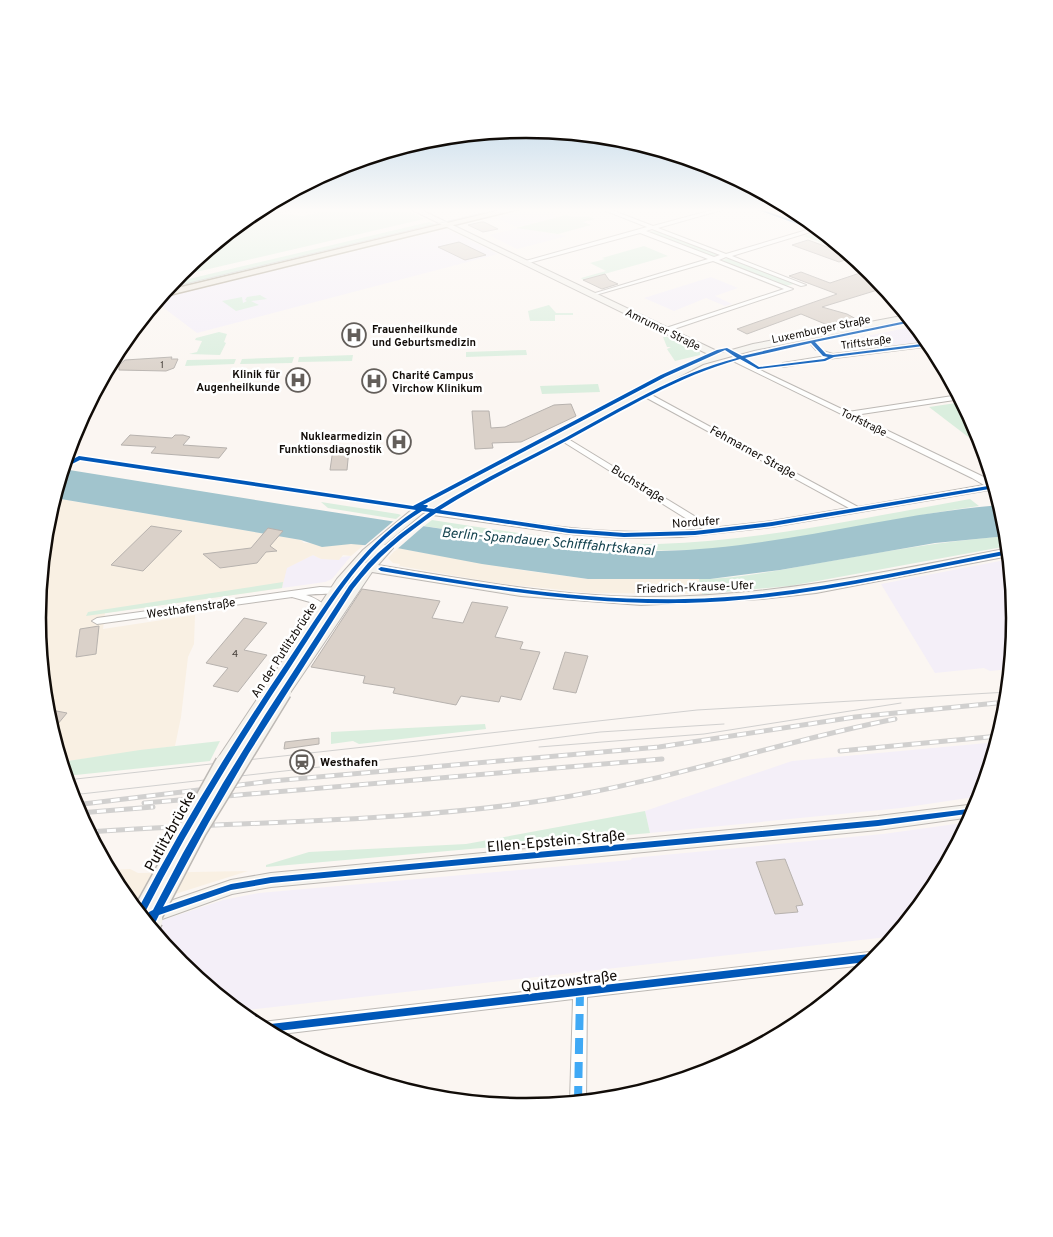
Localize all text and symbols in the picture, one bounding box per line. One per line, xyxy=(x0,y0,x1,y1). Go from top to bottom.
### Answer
street label: Amrumer Straße xyxy=(623,306,702,354)
street label: Luxemburger Straße xyxy=(771,313,872,347)
hospital icon: Frauenheilkunde und Geburtsmedizin xyxy=(341,322,367,348)
place label: Frauenheilkunde und Geburtsmedizin xyxy=(372,323,476,350)
street label: Triftstraße xyxy=(840,333,892,353)
house number: 1 xyxy=(160,359,164,372)
hospital icon: Klinik für Augenheilkunde xyxy=(285,367,311,393)
place label: Klinik für Augenheilkunde xyxy=(196,368,280,395)
hospital icon: Charité Campus Virchow Klinikum xyxy=(361,368,387,394)
place label: Charité Campus Virchow Klinikum xyxy=(392,369,482,396)
street label: Torfstraße xyxy=(838,406,889,440)
street label: Fehmarner Straße xyxy=(706,423,799,483)
hospital icon: Nuklearmedizin Funktionsdiagnostik xyxy=(386,429,412,455)
place label: Nuklearmedizin Funktionsdiagnostik xyxy=(279,430,382,457)
street label: Buchstraße xyxy=(607,462,667,508)
street label: Nordufer xyxy=(672,513,721,533)
water label: Berlin-Spandauer Schifffahrtskanal xyxy=(441,525,656,560)
street label: Friedrich-Krause-Ufer xyxy=(636,578,754,598)
street label: Westhafenstraße xyxy=(146,595,237,623)
street label: An der Putlitzbrücke xyxy=(248,600,322,701)
house number: 4 xyxy=(232,648,238,661)
station icon: Westhafen xyxy=(289,749,315,775)
place label: Westhafen xyxy=(320,755,378,771)
street label: Putlitzbrücke xyxy=(141,788,201,876)
street label: Ellen-Epstein-Straße xyxy=(486,827,626,858)
street label: Quitzowstraße xyxy=(520,967,618,998)

